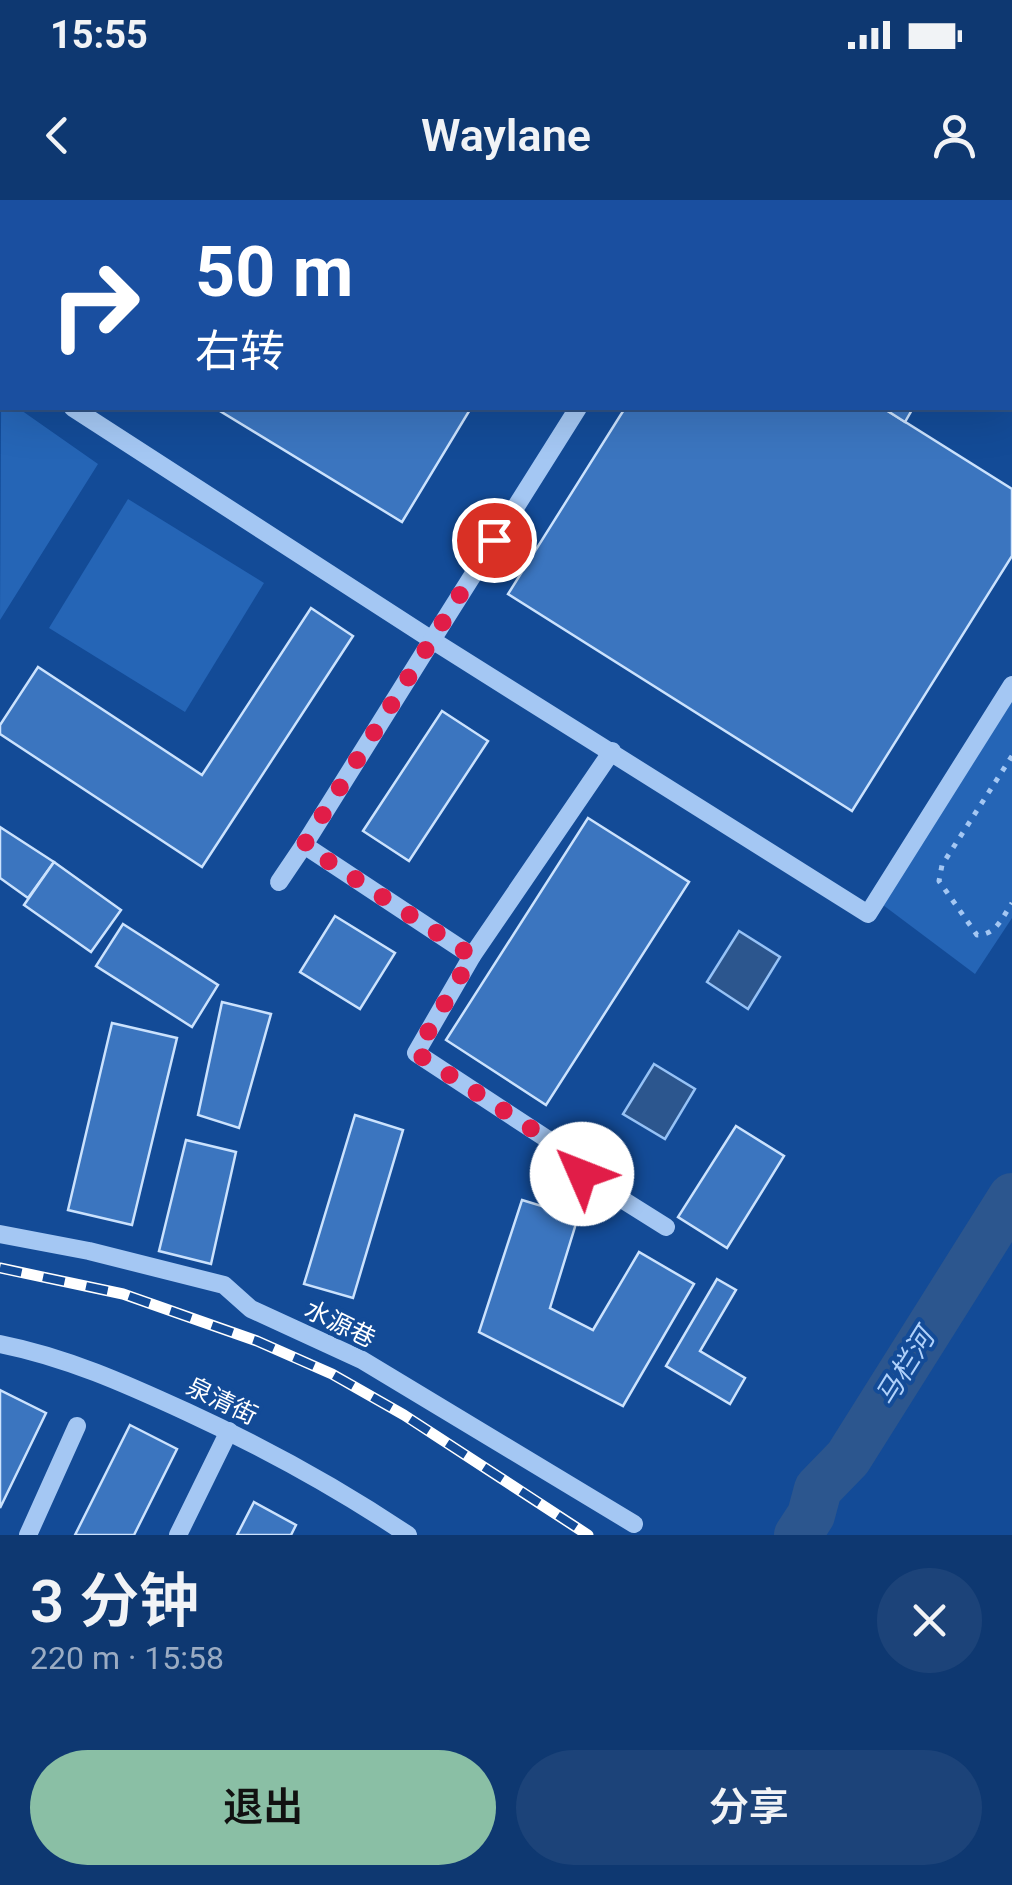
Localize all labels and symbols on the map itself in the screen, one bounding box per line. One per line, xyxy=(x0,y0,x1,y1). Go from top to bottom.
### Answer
pin xyxy=(452,498,537,583)
position arrow xyxy=(530,1122,634,1226)
street label: 水源巷 xyxy=(300,1295,380,1353)
water label: 马栏河 xyxy=(869,1318,944,1411)
street label: 泉清街 xyxy=(182,1372,262,1430)

